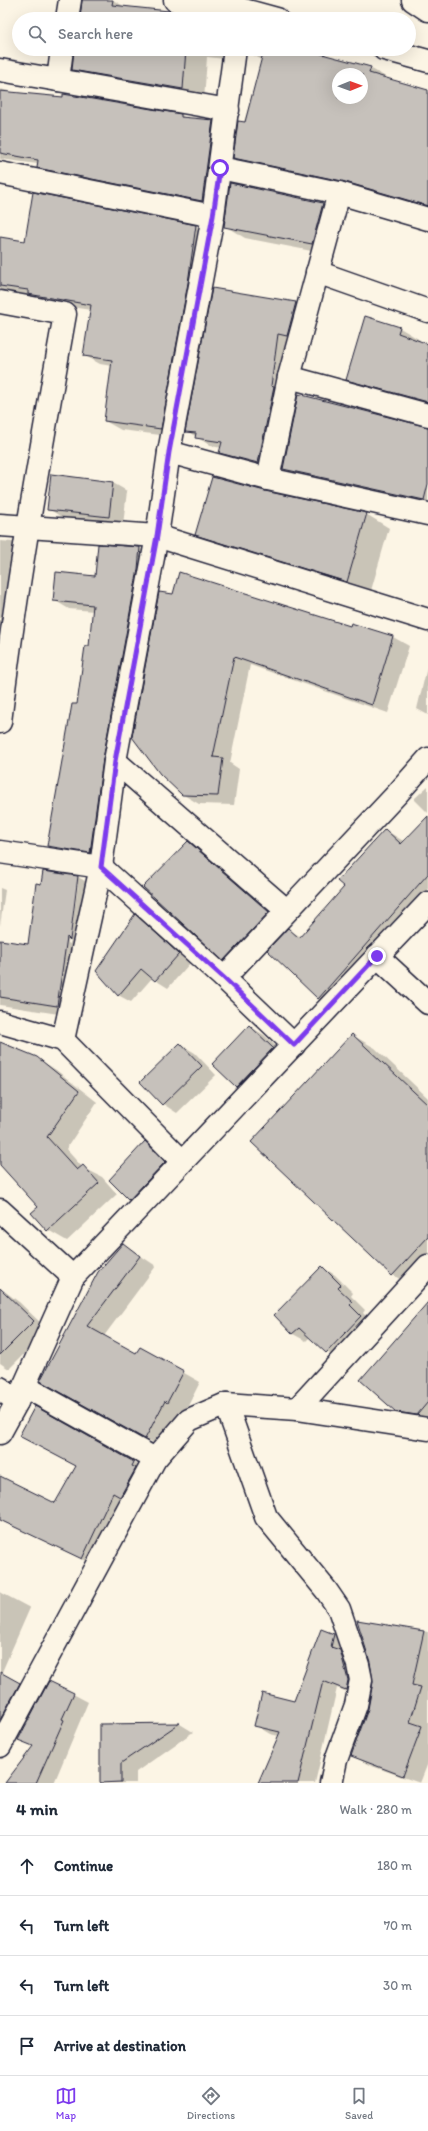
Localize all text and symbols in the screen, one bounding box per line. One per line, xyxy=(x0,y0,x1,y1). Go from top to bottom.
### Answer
search box xyxy=(12,12,416,56)
icon: search xyxy=(26,23,48,45)
text: Search here xyxy=(58,25,133,43)
north arrow xyxy=(332,68,368,104)
route start xyxy=(211,159,229,177)
route end xyxy=(368,947,386,965)
text: 4 min xyxy=(16,1799,58,1819)
text: Walk · 280 m xyxy=(339,1802,412,1817)
icon: ahead xyxy=(16,1855,38,1877)
text: Continue xyxy=(54,1857,113,1875)
text: 180 m xyxy=(377,1858,412,1873)
icon: left xyxy=(16,1915,38,1937)
text: Turn left xyxy=(54,1917,109,1935)
text: 70 m xyxy=(384,1918,412,1933)
icon: left xyxy=(16,1975,38,1997)
text: Turn left xyxy=(54,1977,109,1995)
text: 30 m xyxy=(383,1978,412,1993)
icon: arrive xyxy=(16,2035,38,2057)
text: Arrive at destination xyxy=(54,2037,186,2055)
tab: Map xyxy=(55,2085,77,2122)
tab: Directions xyxy=(187,2085,235,2122)
tab: Saved xyxy=(345,2085,373,2122)

